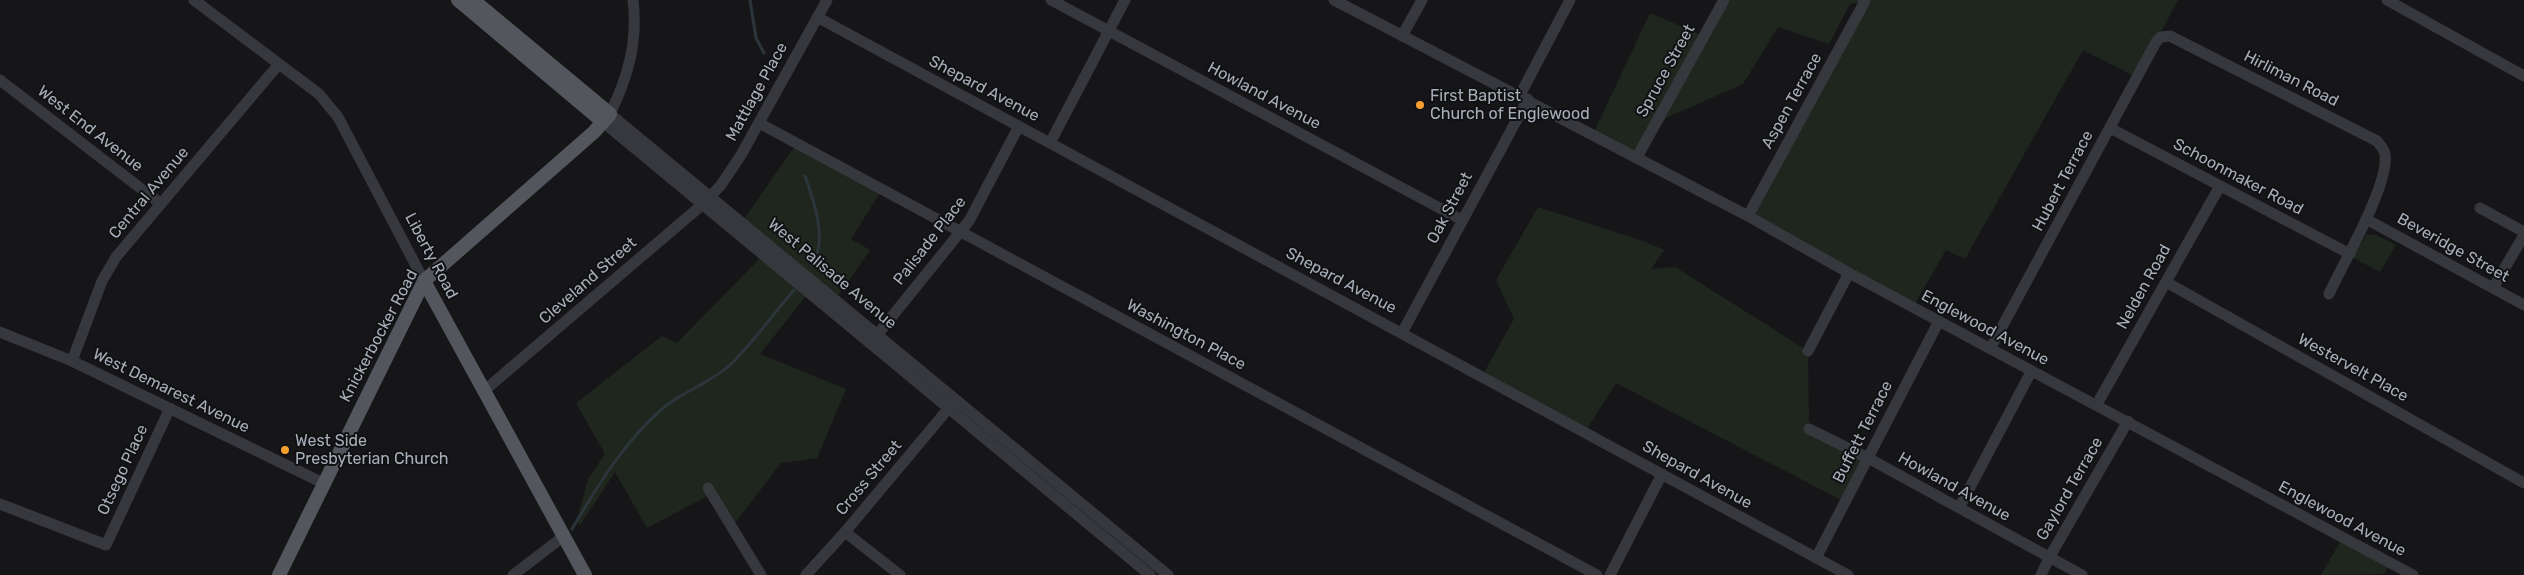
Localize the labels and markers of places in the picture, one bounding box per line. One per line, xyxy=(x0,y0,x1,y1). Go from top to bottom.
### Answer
place label: First Baptist Church of Englewood xyxy=(1430,86,1590,124)
marker: First Baptist Church of Englewood xyxy=(1414,99,1426,111)
place label: West Side Presbyterian Church xyxy=(295,431,448,469)
marker: West Side Presbyterian Church xyxy=(279,444,291,456)

